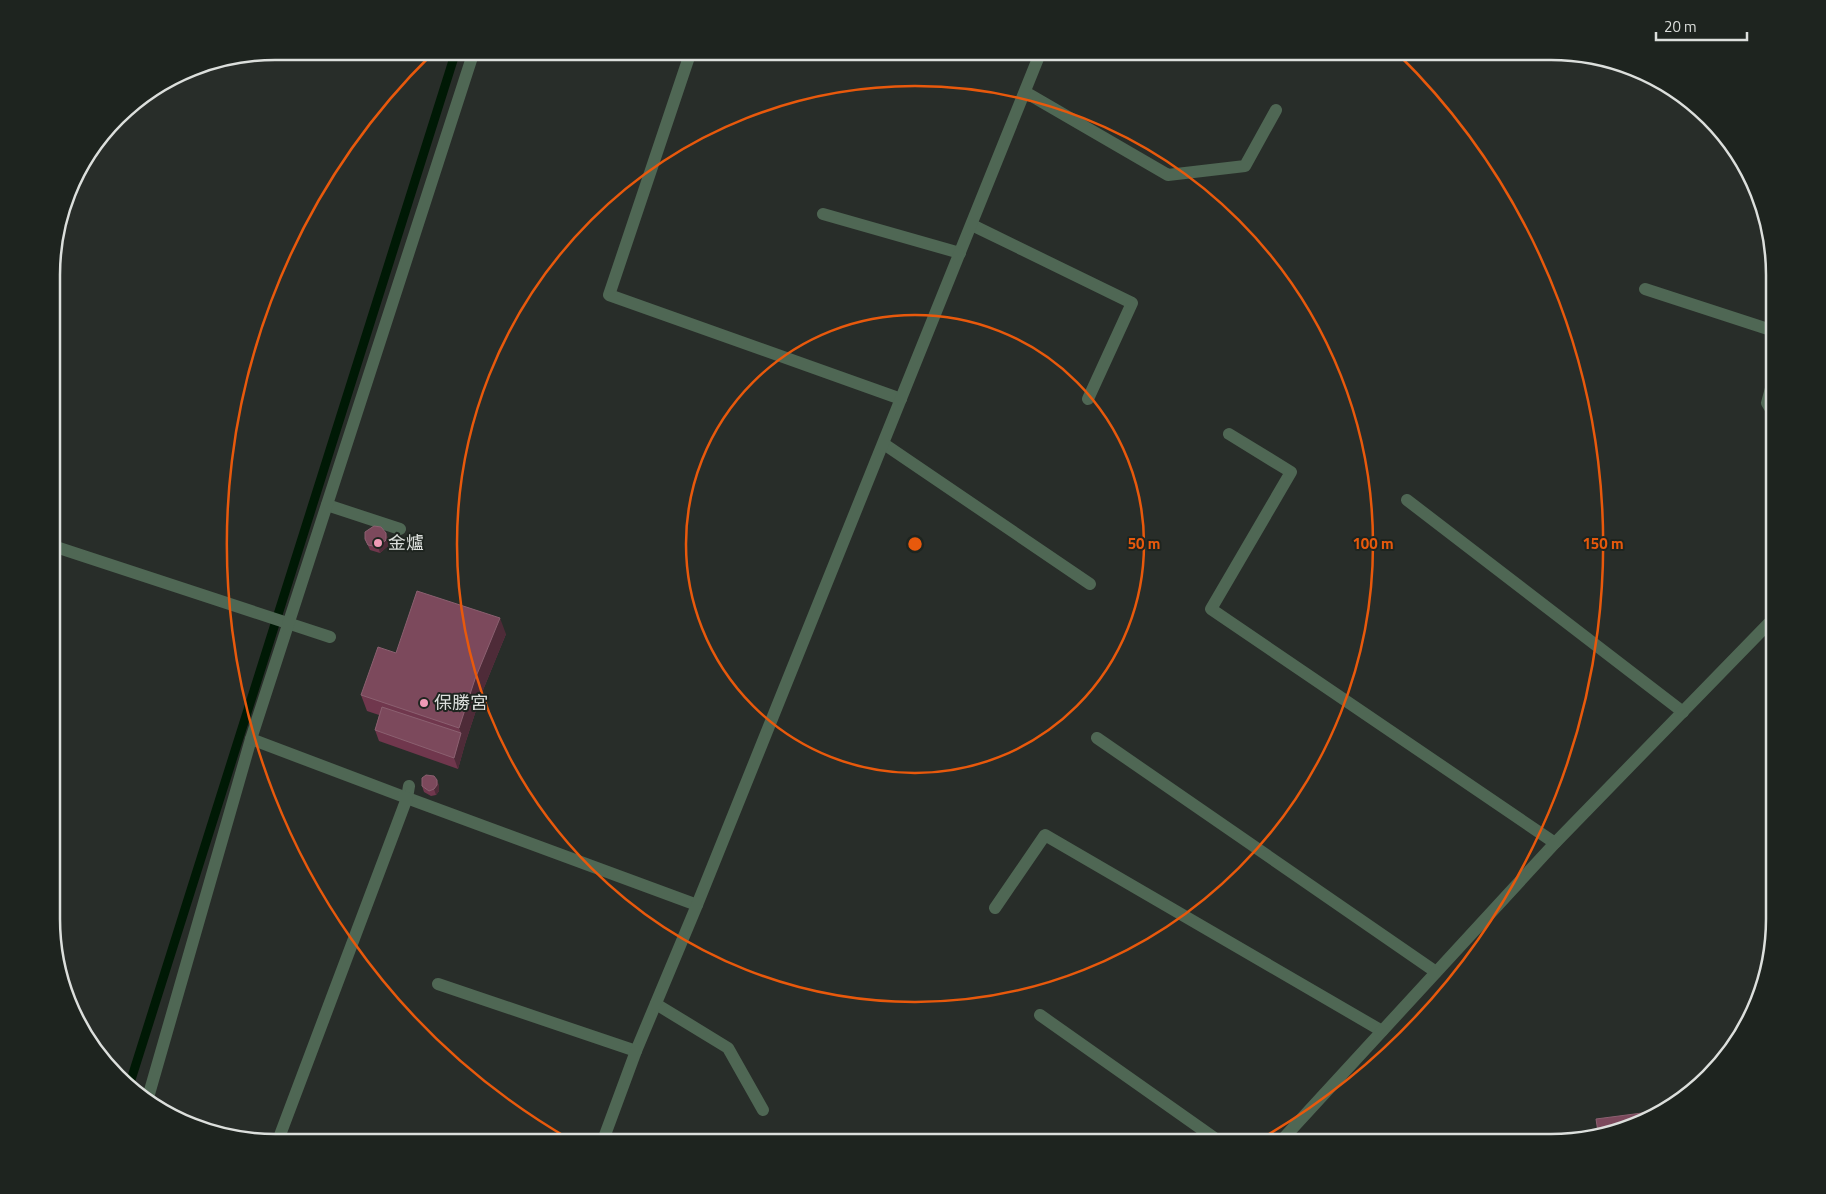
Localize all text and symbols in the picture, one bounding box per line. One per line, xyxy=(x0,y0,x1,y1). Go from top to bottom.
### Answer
scale bar xyxy=(1656,10,1747,42)
text: 20 m xyxy=(1664,15,1697,38)
place label: 金爐 xyxy=(388,529,424,556)
text: 50 m xyxy=(1128,532,1160,555)
text: 100 m xyxy=(1352,532,1394,555)
text: 150 m xyxy=(1582,532,1624,555)
centre of rings xyxy=(906,535,924,553)
marker: 金爐 xyxy=(372,537,384,549)
place label: 保勝宮 xyxy=(434,689,488,716)
marker: 保勝宮 xyxy=(418,697,430,709)

